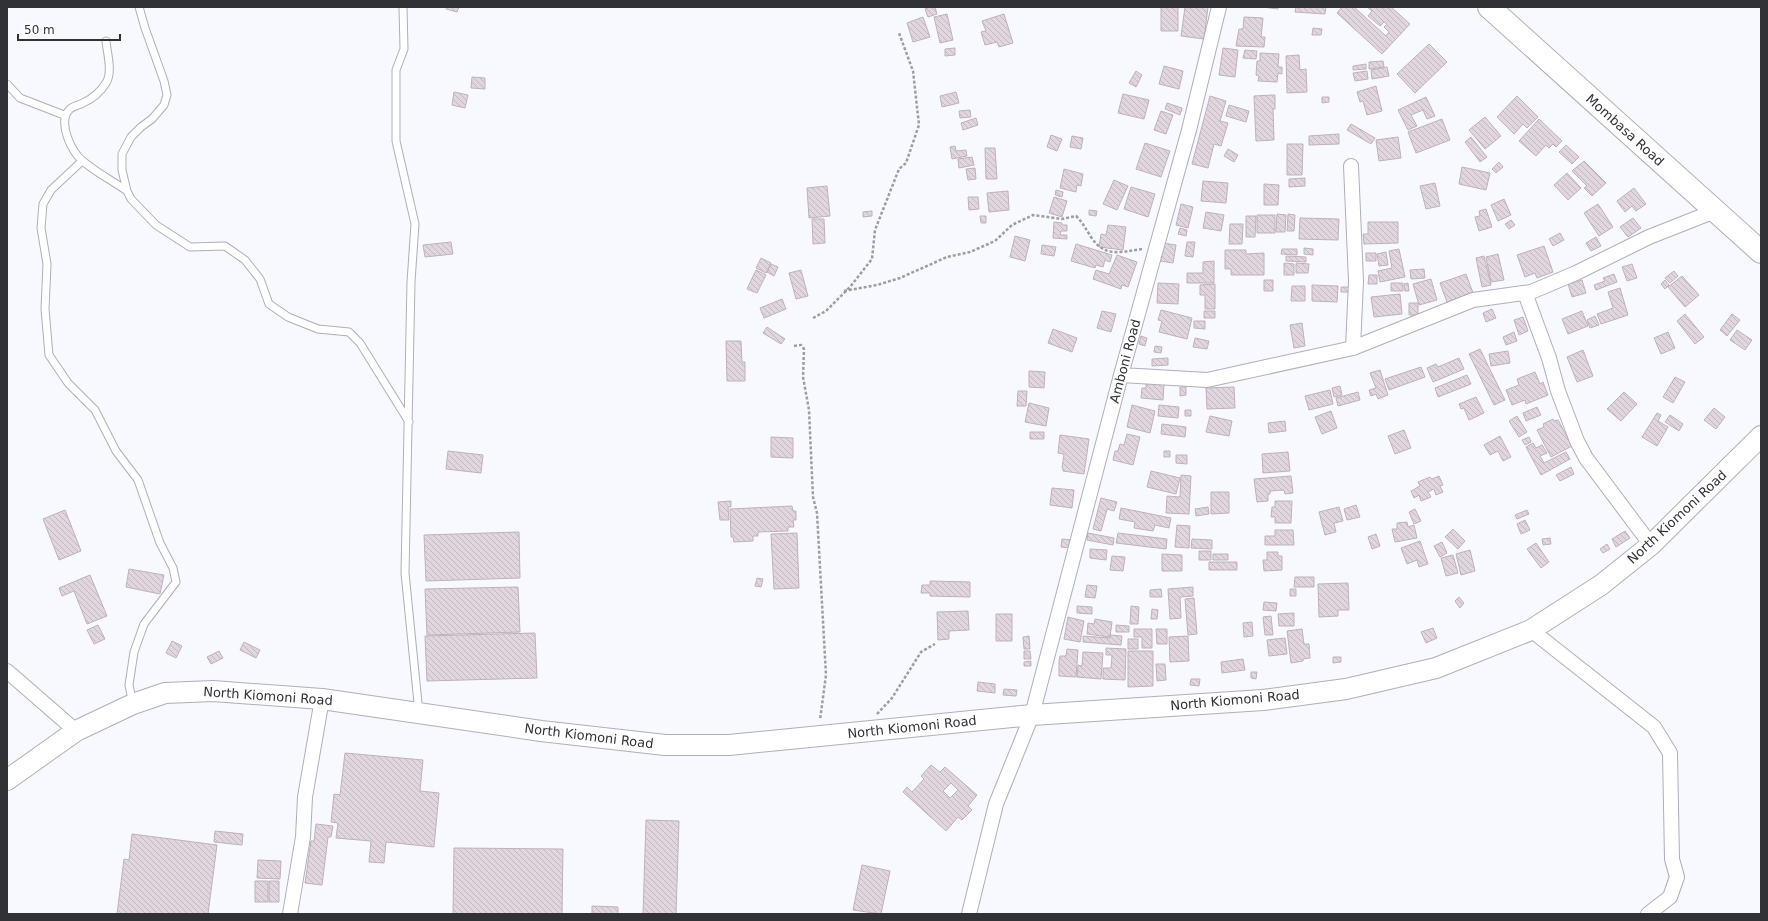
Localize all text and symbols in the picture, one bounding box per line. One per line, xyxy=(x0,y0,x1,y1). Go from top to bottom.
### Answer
scale bar xyxy=(18,16,120,42)
text: 50 m xyxy=(24,23,55,37)
street label: Mombasa Road xyxy=(1583,91,1667,169)
street label: Amboni Road xyxy=(1107,317,1143,405)
street label: North Kiomoni Road xyxy=(1624,467,1730,567)
street label: North Kiomoni Road xyxy=(203,684,333,708)
street label: North Kiomoni Road xyxy=(1170,687,1300,713)
street label: North Kiomoni Road xyxy=(847,713,977,741)
street label: North Kiomoni Road xyxy=(524,721,654,751)

